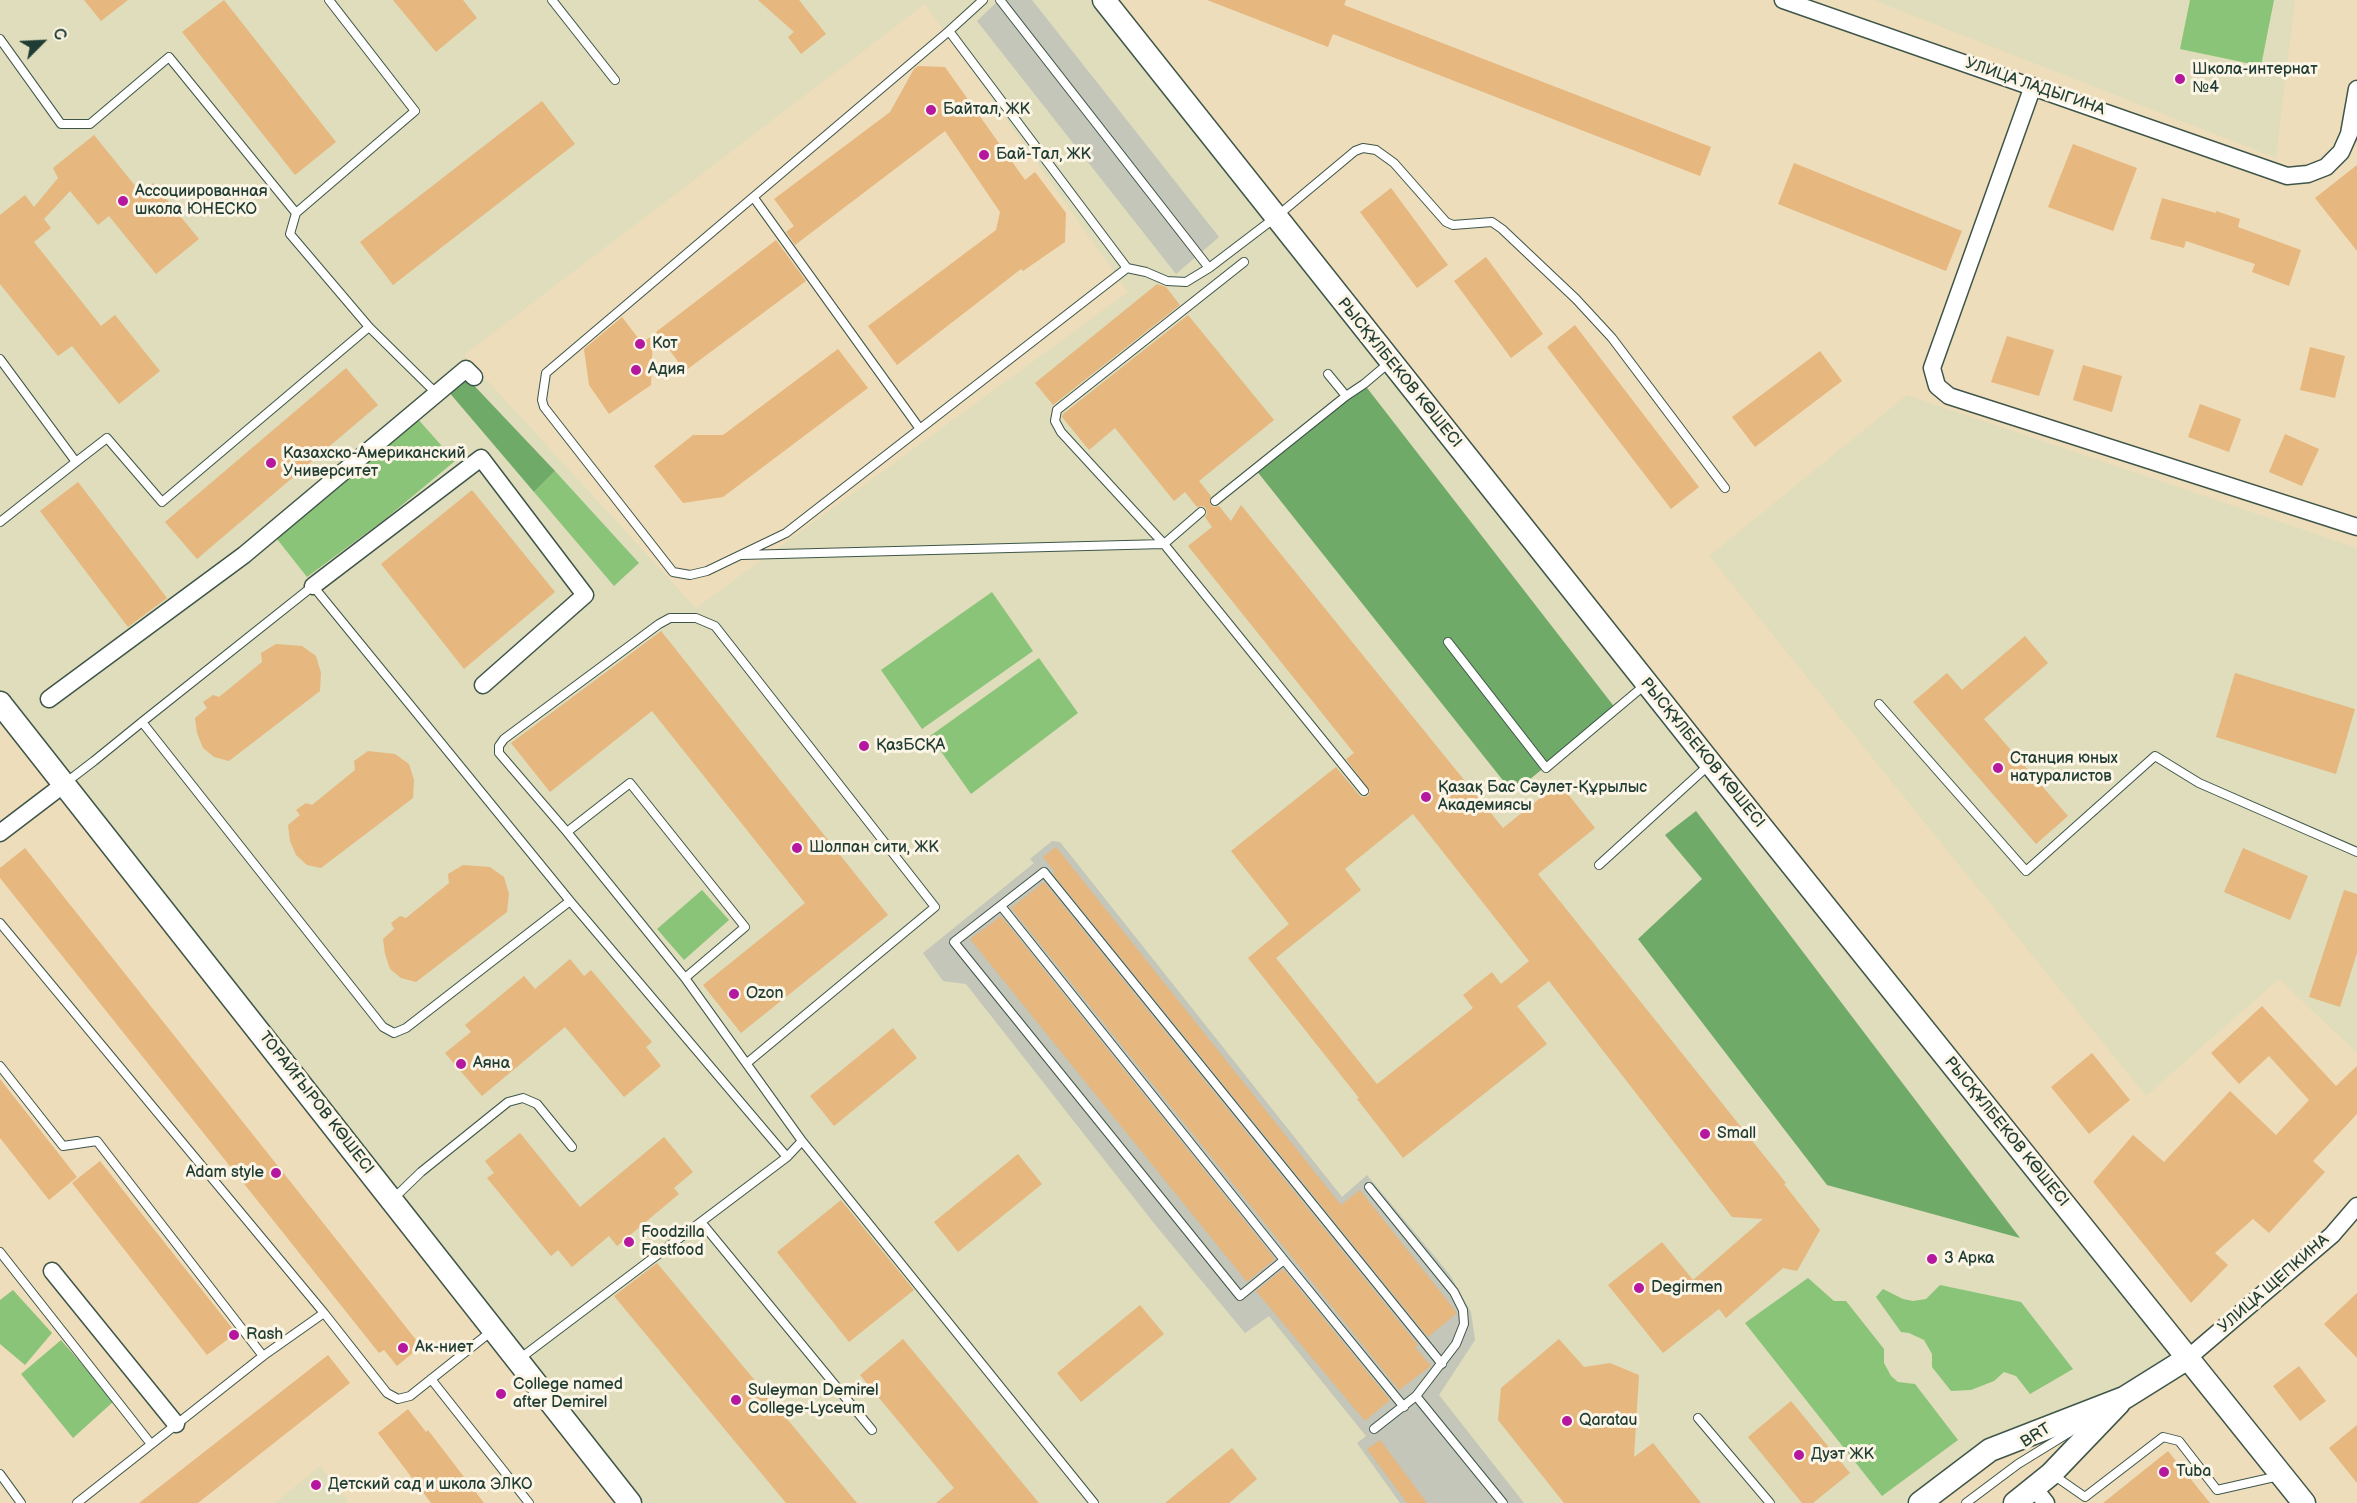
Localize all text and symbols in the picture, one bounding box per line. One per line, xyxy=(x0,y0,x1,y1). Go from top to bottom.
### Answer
north arrow xyxy=(12,12,72,72)
text: С xyxy=(48,26,70,43)
street label: УЛИЦА ЛАДЫГИНА xyxy=(1963,54,2107,120)
place label: Школа-интернат №4 xyxy=(2192,60,2318,98)
marker: Школа-интернат №4 xyxy=(2173,72,2187,86)
place label: Байтал, ЖК xyxy=(943,100,1030,120)
marker: Байтал, ЖК xyxy=(924,103,938,117)
place label: Бай-Тал, ЖК xyxy=(996,145,1091,165)
marker: Бай-Тал, ЖК xyxy=(977,148,991,162)
place label: Ассоциированная школа ЮНЕСКО xyxy=(135,182,268,220)
marker: Ассоциированная школа ЮНЕСКО xyxy=(116,194,130,208)
street label: РЫСҚҰЛБЕКОВ КӨШЕСІ xyxy=(1333,294,1465,452)
place label: Кот xyxy=(652,334,678,354)
marker: Кот xyxy=(633,337,647,351)
place label: Адия xyxy=(648,360,685,380)
marker: Адия xyxy=(629,363,643,377)
place label: Казахско-Американский Университет xyxy=(283,444,466,482)
marker: Казахско-Американский Университет xyxy=(264,456,278,470)
street label: РЫСҚҰЛБЕКОВ КӨШЕСІ xyxy=(1636,674,1768,832)
place label: ҚазБСҚА xyxy=(876,736,945,756)
marker: ҚазБСҚА xyxy=(857,739,871,753)
place label: Станция юных натуралистов xyxy=(2010,749,2118,787)
marker: Станция юных натуралистов xyxy=(1991,761,2005,775)
place label: Қазақ Бас Сәулет-Құрылыс Академиясы xyxy=(1438,778,1647,816)
marker: Қазақ Бас Сәулет-Құрылыс Академиясы xyxy=(1419,790,1433,804)
place label: Шолпан сити, ЖК xyxy=(809,838,939,858)
marker: Шолпан сити, ЖК xyxy=(790,841,804,855)
place label: Ozon xyxy=(746,984,784,1004)
marker: Ozon xyxy=(727,987,741,1001)
street label: ТОРАЙҒЫРОВ КӨШЕСІ xyxy=(254,1028,378,1178)
street label: РЫСҚҰЛБЕКОВ КӨШЕСІ xyxy=(1940,1053,2072,1211)
place label: Аяна xyxy=(473,1054,510,1074)
marker: Аяна xyxy=(454,1057,468,1071)
place label: Small xyxy=(1717,1124,1756,1144)
marker: Small xyxy=(1698,1127,1712,1141)
place label: Adam style xyxy=(186,1163,264,1183)
marker: Adam style xyxy=(269,1166,283,1180)
place label: Foodzilla Fastfood xyxy=(641,1223,705,1261)
street label: УЛИЦА ЩЕПКИНА xyxy=(2215,1231,2333,1337)
marker: Foodzilla Fastfood xyxy=(622,1235,636,1249)
place label: 3 Арка xyxy=(1944,1249,1995,1269)
marker: 3 Арка xyxy=(1925,1252,1939,1266)
place label: Degirmen xyxy=(1651,1278,1722,1298)
marker: Degirmen xyxy=(1632,1281,1646,1295)
place label: Rash xyxy=(246,1325,283,1345)
marker: Rash xyxy=(227,1328,241,1342)
place label: Ак-ниет xyxy=(415,1338,473,1358)
marker: Ак-ниет xyxy=(396,1341,410,1355)
place label: College named after Demirel xyxy=(513,1375,623,1413)
place label: Suleyman Demirel College-Lyceum xyxy=(748,1381,879,1419)
marker: College named after Demirel xyxy=(494,1387,508,1401)
marker: Suleyman Demirel College-Lyceum xyxy=(729,1393,743,1407)
place label: Qaratau xyxy=(1579,1411,1637,1431)
marker: Qaratau xyxy=(1560,1414,1574,1428)
street label: BRT xyxy=(2017,1419,2055,1453)
place label: Дуэт ЖК xyxy=(1811,1445,1874,1465)
marker: Дуэт ЖК xyxy=(1792,1448,1806,1462)
place label: Tuba xyxy=(2176,1462,2211,1482)
marker: Tuba xyxy=(2157,1465,2171,1479)
place label: Детский сад и школа ЭЛКО xyxy=(328,1475,533,1495)
marker: Детский сад и школа ЭЛКО xyxy=(309,1478,323,1492)

